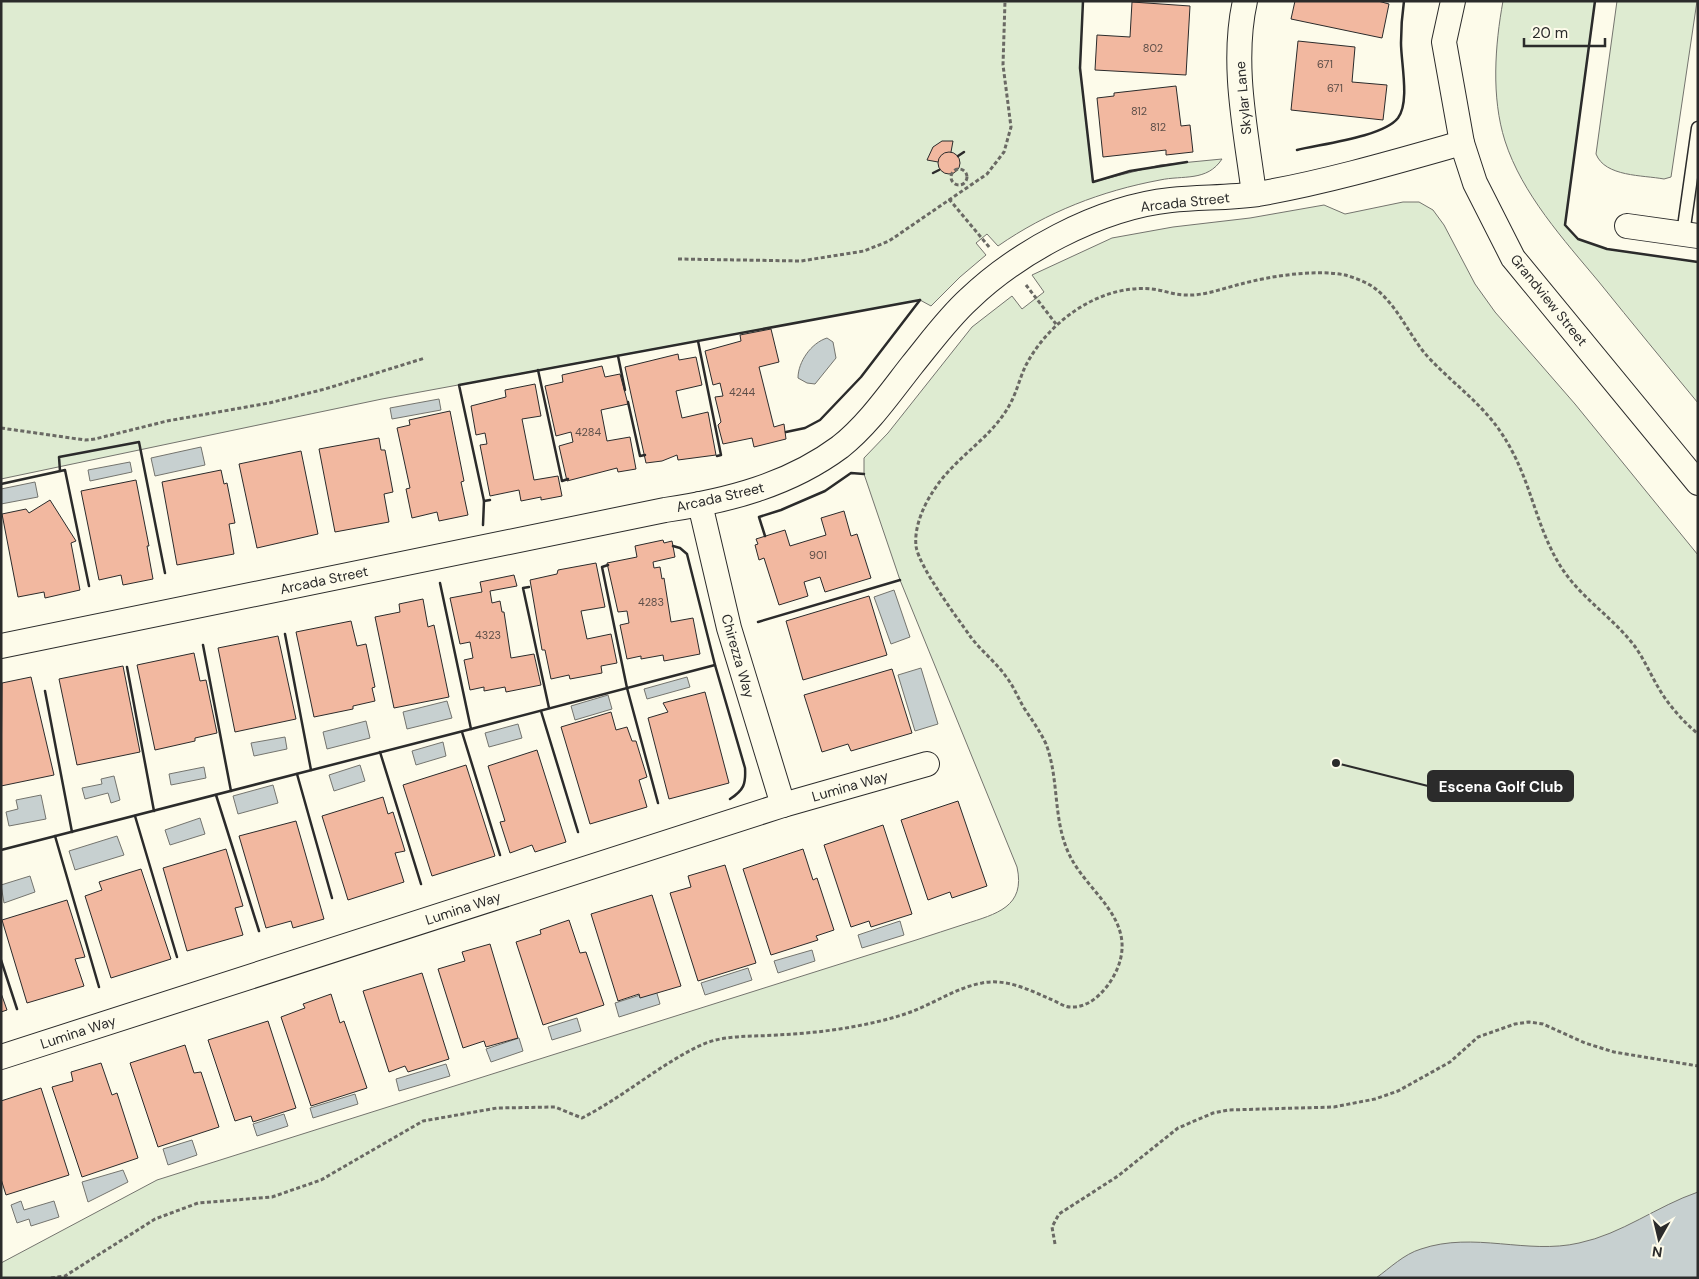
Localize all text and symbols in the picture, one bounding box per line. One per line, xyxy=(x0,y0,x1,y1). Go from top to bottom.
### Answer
scale bar xyxy=(1524,15,1605,47)
text: 20 m xyxy=(1532,23,1568,43)
house number: 802 xyxy=(1143,41,1163,55)
house number: 671 xyxy=(1317,57,1333,71)
street label: Skylar Lane xyxy=(1231,61,1255,135)
house number: 671 xyxy=(1327,81,1343,95)
house number: 812 xyxy=(1131,104,1147,118)
house number: 812 xyxy=(1150,120,1166,134)
street label: Arcada Street xyxy=(1139,188,1231,216)
street label: Grandview Street xyxy=(1507,251,1591,349)
house number: 4244 xyxy=(729,385,755,399)
house number: 4284 xyxy=(575,425,601,439)
street label: Arcada Street xyxy=(674,478,766,516)
house number: 901 xyxy=(809,548,827,562)
street label: Arcada Street xyxy=(278,562,370,598)
house number: 4283 xyxy=(638,595,664,609)
street label: Chirezza Way xyxy=(717,612,759,700)
house number: 4323 xyxy=(475,628,501,642)
street label: Lumina Way xyxy=(810,766,890,805)
callout: Escena Golf Club xyxy=(1428,771,1573,801)
text: Escena Golf Club xyxy=(1439,777,1563,797)
street label: Lumina Way xyxy=(423,887,503,929)
street label: Lumina Way xyxy=(38,1011,118,1053)
north arrow xyxy=(1634,1214,1684,1264)
text: N xyxy=(1651,1242,1664,1261)

